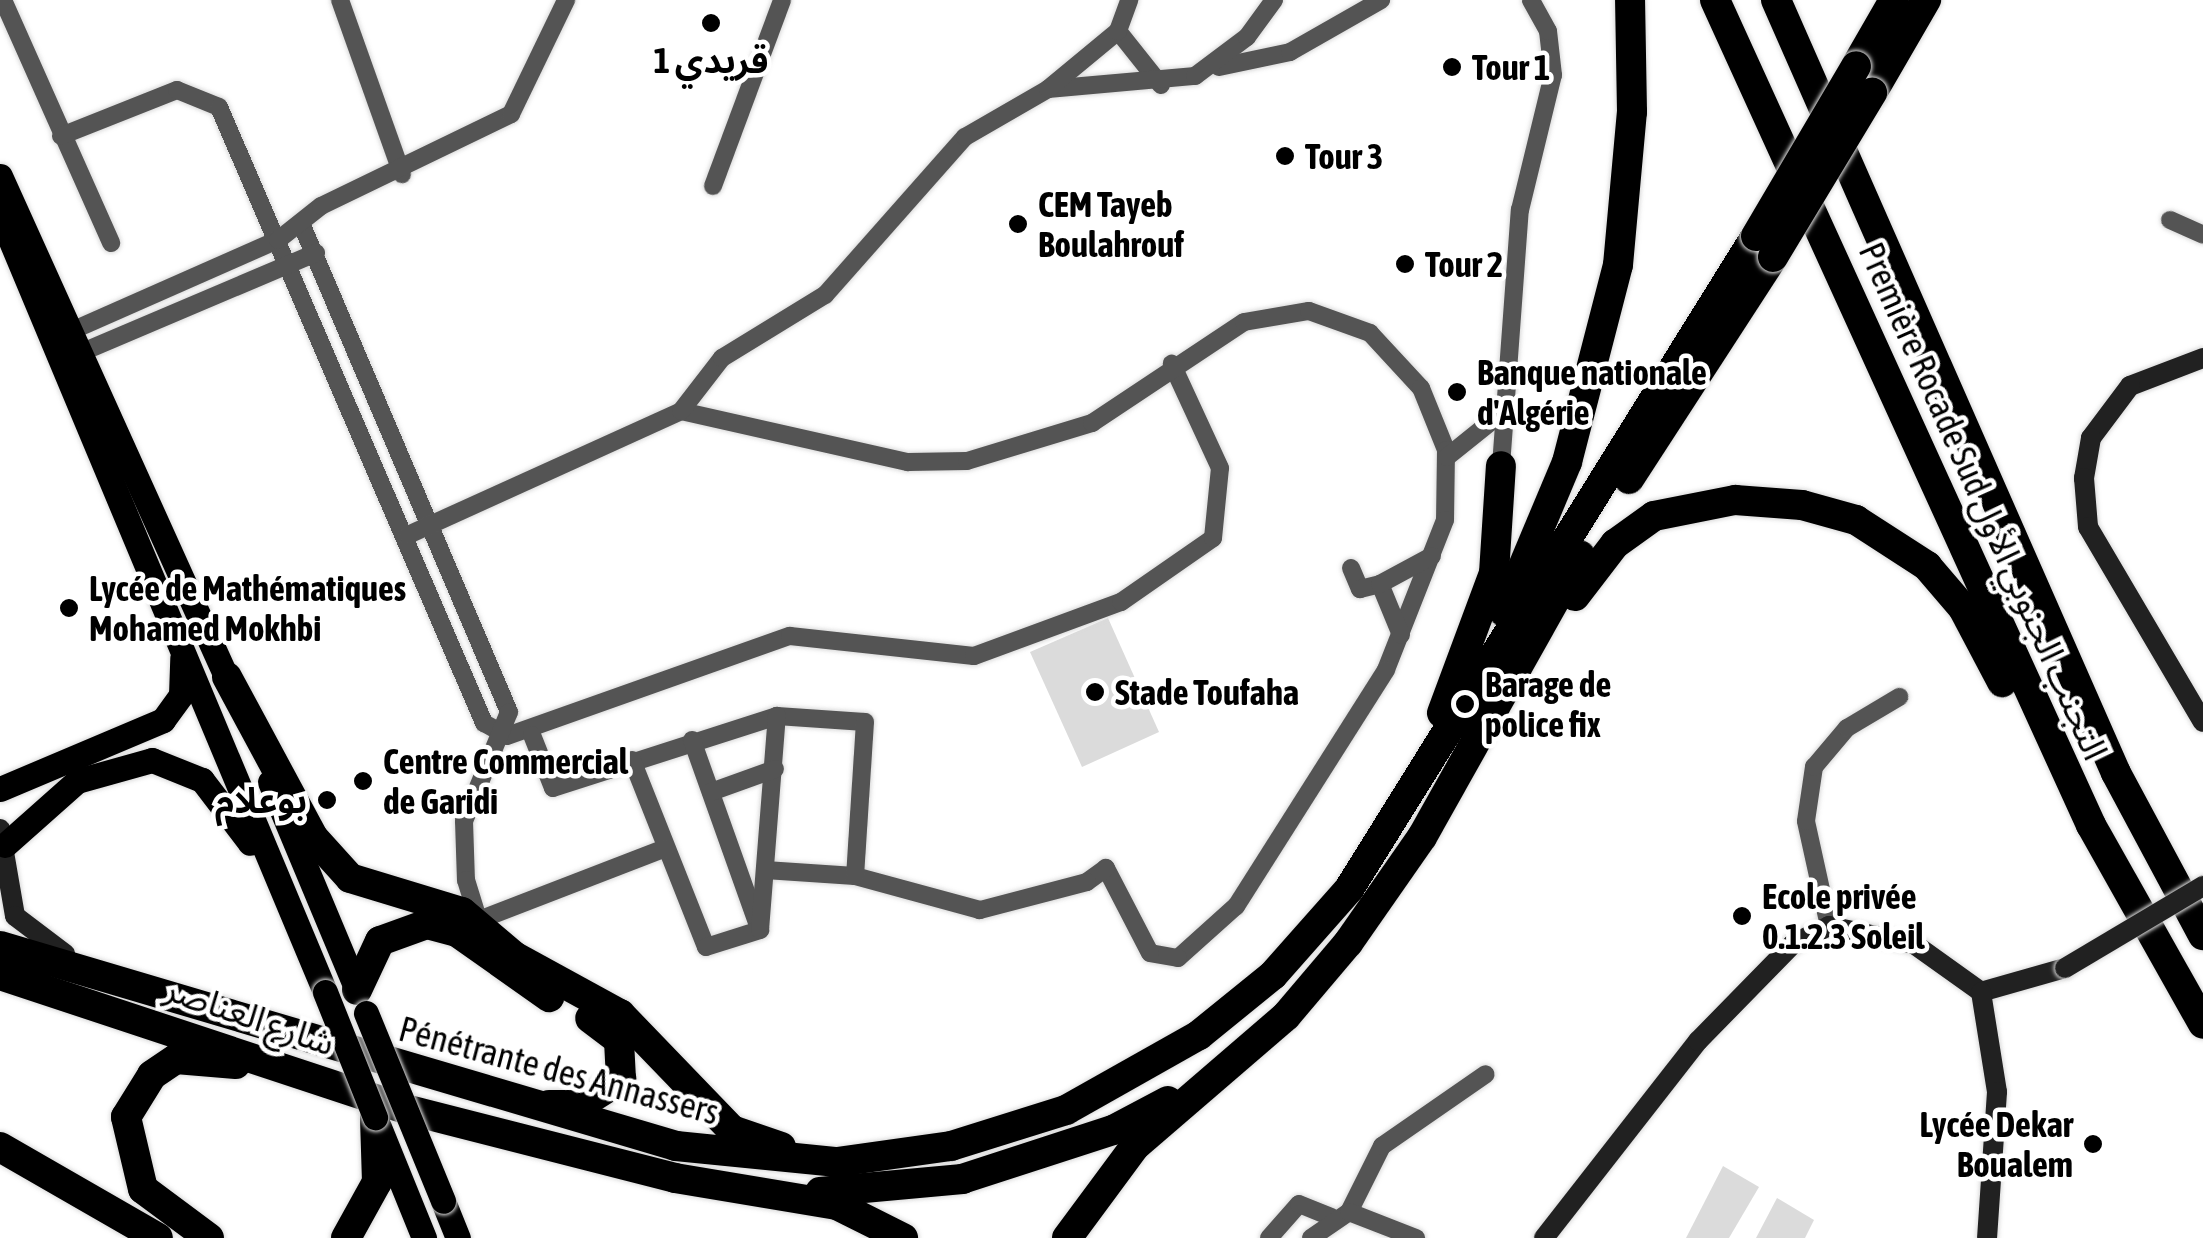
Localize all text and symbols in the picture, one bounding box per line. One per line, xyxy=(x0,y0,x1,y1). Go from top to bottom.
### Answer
marker: قريدي 1 xyxy=(700,12,722,34)
place label: قريدي 1 xyxy=(654,39,768,81)
place label: Tour 1 xyxy=(1472,46,1550,88)
marker: Tour 1 xyxy=(1441,56,1463,78)
place label: Tour 3 xyxy=(1305,135,1383,177)
marker: Tour 3 xyxy=(1274,145,1296,167)
place label: CEM Tayeb Boulahrouf xyxy=(1038,183,1184,265)
marker: CEM Tayeb Boulahrouf xyxy=(1007,213,1029,235)
street label: Première Rocade Sud التجنب الجنوبي الأول xyxy=(1851,236,2117,766)
place label: Tour 2 xyxy=(1425,243,1503,285)
marker: Tour 2 xyxy=(1394,253,1416,275)
place label: Banque nationale d'Algérie xyxy=(1477,351,1707,433)
marker: Banque nationale d'Algérie xyxy=(1446,381,1468,403)
place label: Lycée de Mathématiques Mohamed Mokhbi xyxy=(89,567,406,649)
marker: Lycée de Mathématiques Mohamed Mokhbi xyxy=(58,597,80,619)
place label: Barage de police fix xyxy=(1485,663,1611,745)
place label: Stade Toufaha xyxy=(1115,671,1299,713)
marker: Stade Toufaha xyxy=(1084,681,1106,703)
marker: Barage de police fix xyxy=(1454,693,1476,715)
place label: Centre Commercial de Garidi xyxy=(383,740,628,822)
marker: Centre Commercial de Garidi xyxy=(352,770,374,792)
place label: بوعلام xyxy=(215,779,307,821)
marker: بوعلام xyxy=(316,789,338,811)
place label: Ecole privée 0.1.2.3 Soleil xyxy=(1762,875,1925,957)
marker: Ecole privée 0.1.2.3 Soleil xyxy=(1731,905,1753,927)
street label: شارع العناصر xyxy=(160,966,340,1064)
street label: Pénétrante des Annassers xyxy=(395,1007,723,1133)
place label: Lycée Dekar Boualem xyxy=(1920,1103,2073,1185)
marker: Lycée Dekar Boualem xyxy=(2082,1133,2104,1155)

